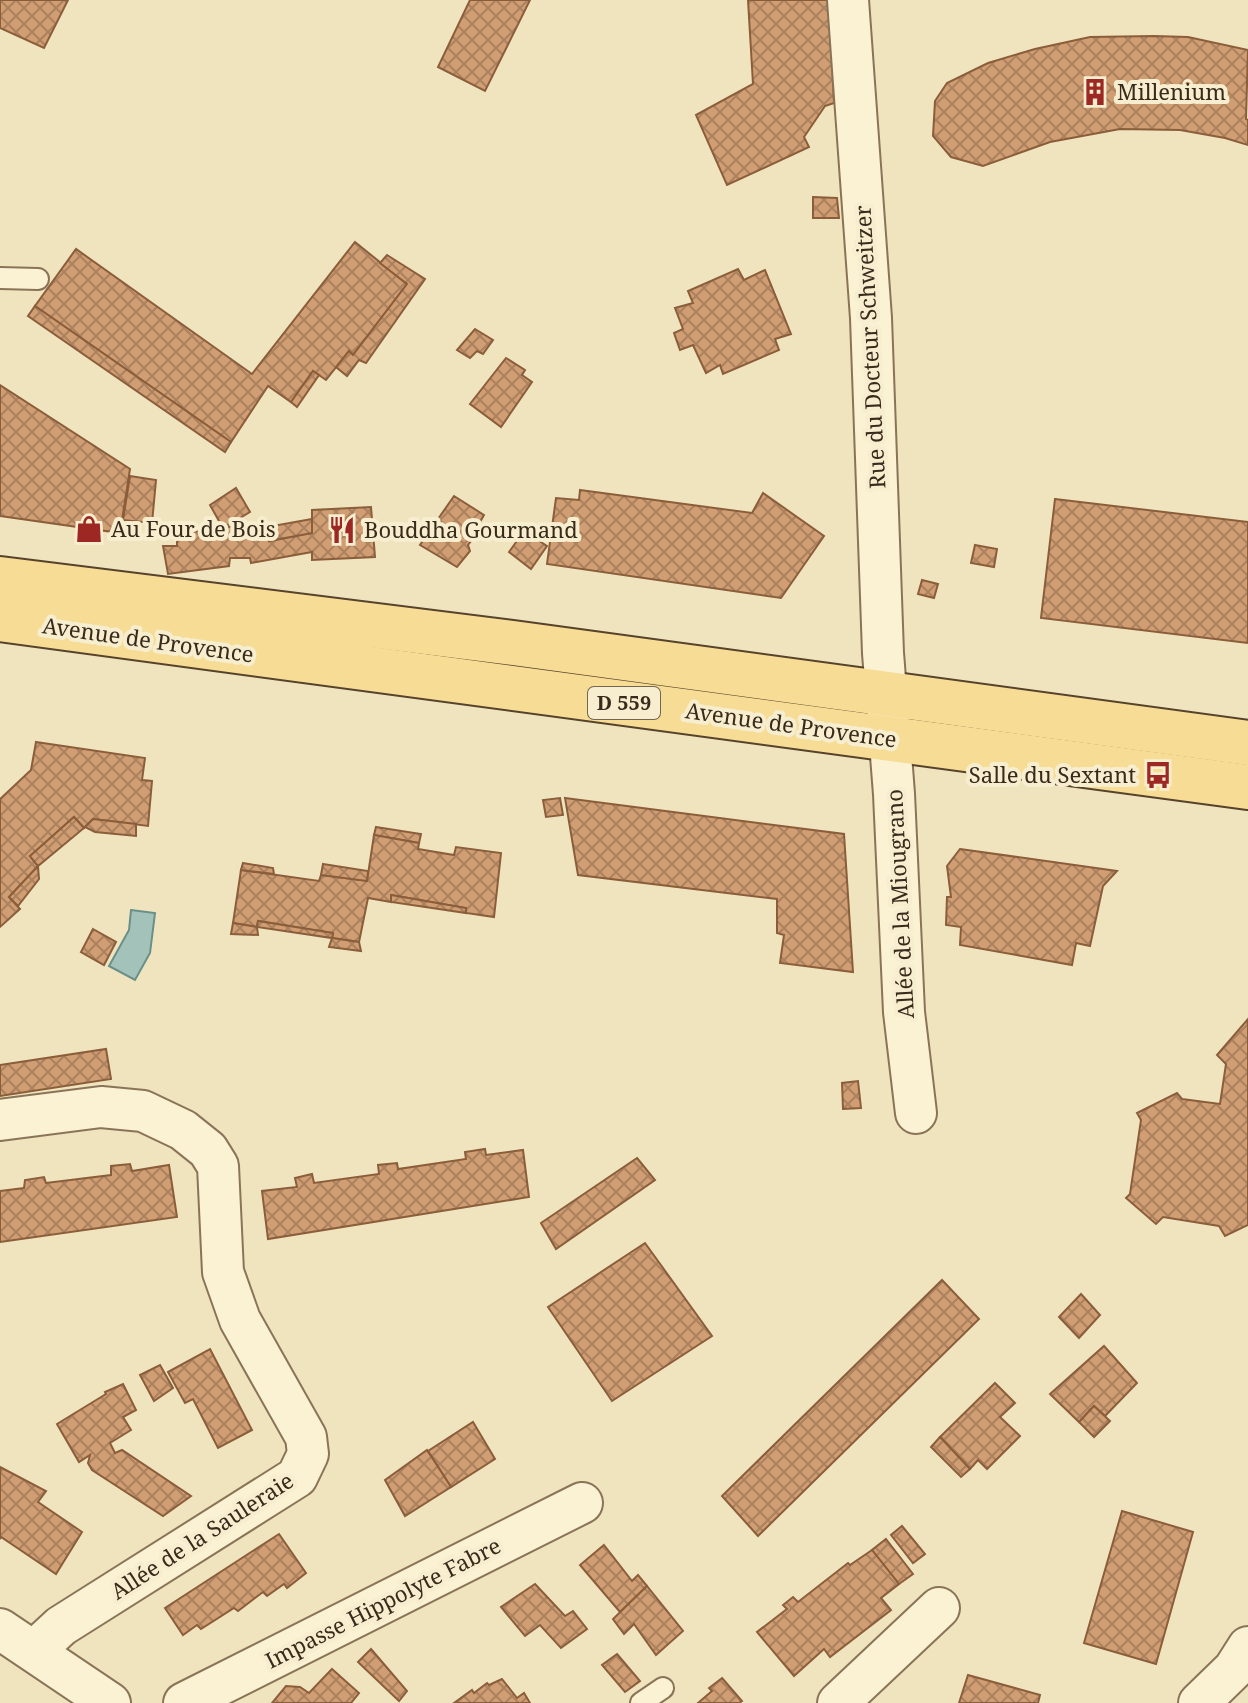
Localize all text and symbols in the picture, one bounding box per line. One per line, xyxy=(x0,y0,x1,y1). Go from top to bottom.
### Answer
place label: Millenium xyxy=(1117,76,1226,106)
building icon: Millenium xyxy=(1080,77,1110,107)
street label: Rue du Docteur Schweitzer xyxy=(847,204,891,490)
place label: Au Four de Bois xyxy=(111,513,276,543)
shop icon: Au Four de Bois xyxy=(74,514,104,544)
place label: Bouddha Gourmand xyxy=(364,514,578,544)
restaurant icon: Bouddha Gourmand xyxy=(327,515,357,545)
street label: Avenue de Provence xyxy=(41,609,256,669)
road number: D 559 xyxy=(588,687,660,719)
street label: Avenue de Provence xyxy=(684,694,899,754)
place label: Salle du Sextant xyxy=(969,759,1136,789)
bus stop icon: Salle du Sextant xyxy=(1143,760,1173,790)
street label: Allée de la Miougrano xyxy=(878,789,920,1020)
street label: Allée de la Sauleraie xyxy=(104,1465,299,1606)
street label: Impasse Hippolyte Fabre xyxy=(260,1530,506,1675)

